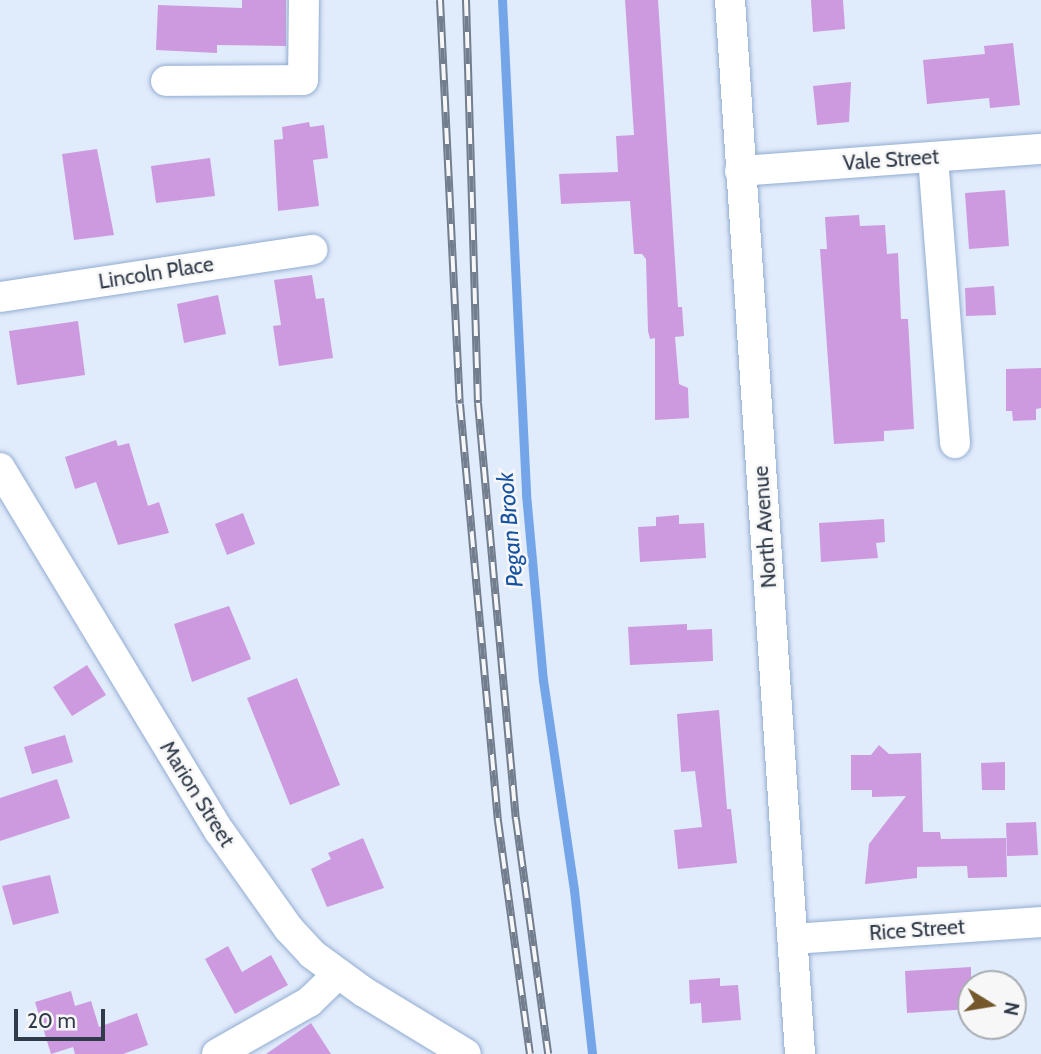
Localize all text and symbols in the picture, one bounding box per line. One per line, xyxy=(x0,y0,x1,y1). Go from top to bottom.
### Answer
street label: Vale Street xyxy=(842,144,940,176)
street label: Lincoln Place xyxy=(97,251,215,295)
street label: North Avenue xyxy=(748,465,782,589)
water label: Pegan Brook xyxy=(491,471,529,589)
street label: Marion Street xyxy=(154,736,240,852)
street label: Rice Street xyxy=(868,914,966,946)
north arrow xyxy=(957,970,1027,1040)
scale bar xyxy=(18,995,108,1038)
text: N xyxy=(999,1000,1024,1018)
text: 20 m xyxy=(27,1008,76,1033)

